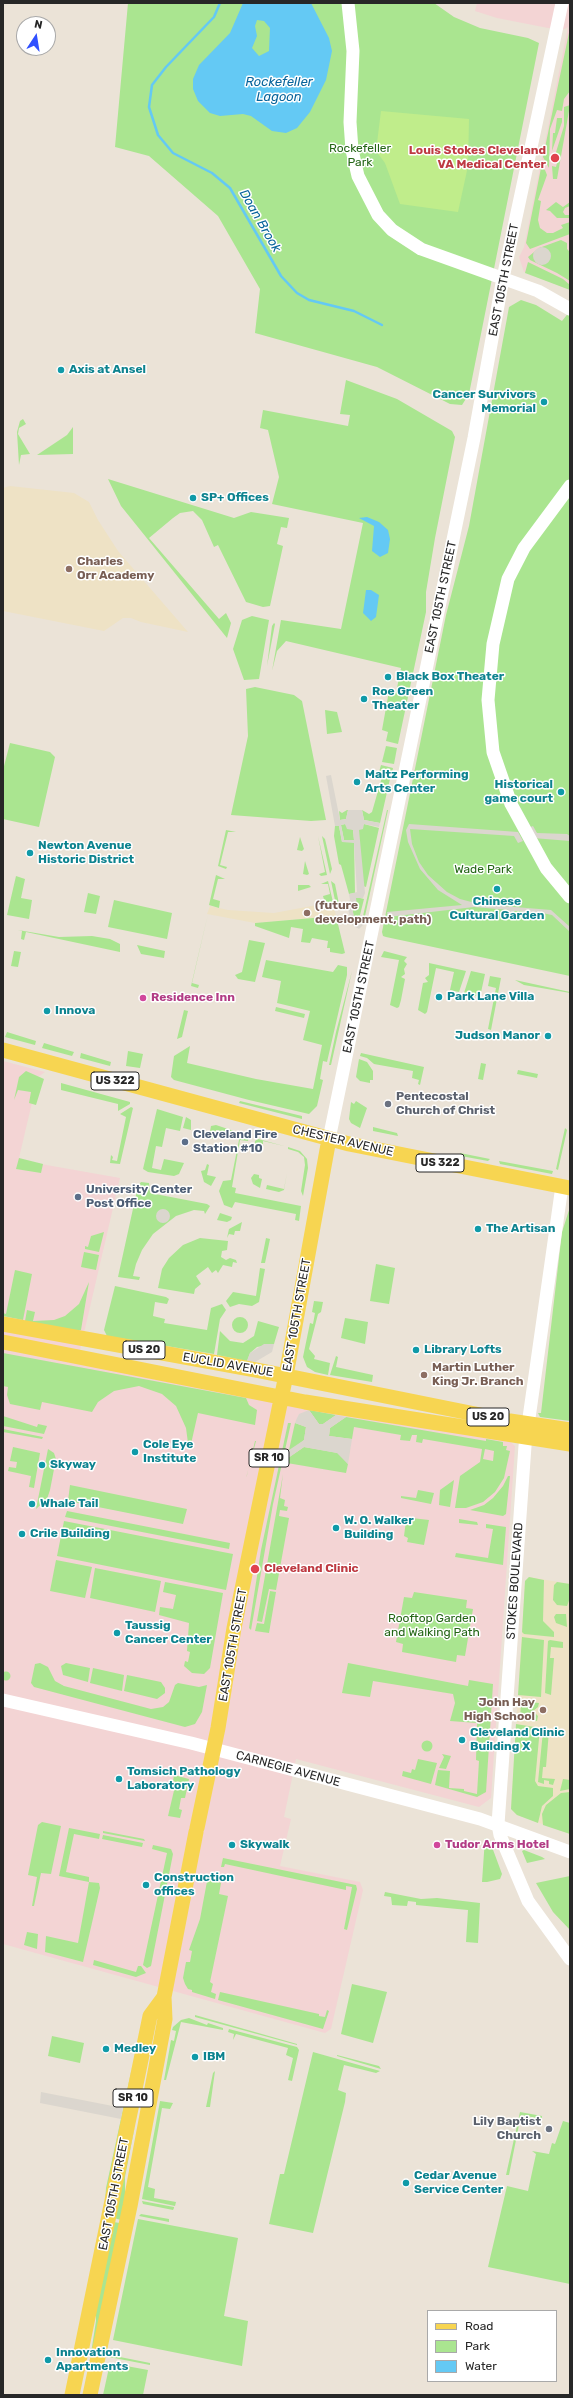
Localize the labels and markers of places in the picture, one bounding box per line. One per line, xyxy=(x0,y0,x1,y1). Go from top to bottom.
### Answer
place label: Louis Stokes Cleveland VA Medical Center xyxy=(409,144,546,172)
marker: Louis Stokes Cleveland VA Medical Center xyxy=(549,152,561,164)
place label: Axis at Ansel xyxy=(69,363,146,377)
marker: Axis at Ansel xyxy=(56,365,66,375)
place label: Cancer Survivors Memorial xyxy=(433,388,536,416)
marker: Cancer Survivors Memorial xyxy=(539,397,549,407)
place label: SP+ Offices xyxy=(201,491,269,505)
marker: SP+ Offices xyxy=(188,493,198,503)
place label: Charles Orr Academy xyxy=(77,555,154,583)
marker: Charles Orr Academy xyxy=(64,564,74,574)
place label: Black Box Theater xyxy=(396,670,504,684)
marker: Black Box Theater xyxy=(383,672,393,682)
place label: Roe Green Theater xyxy=(372,685,433,713)
marker: Roe Green Theater xyxy=(359,694,369,704)
place label: Maltz Performing Arts Center xyxy=(365,768,469,796)
marker: Maltz Performing Arts Center xyxy=(352,777,362,787)
place label: Historical game court xyxy=(484,778,553,806)
marker: Historical game court xyxy=(556,787,566,797)
place label: Newton Avenue Historic District xyxy=(38,839,134,867)
marker: Newton Avenue Historic District xyxy=(25,848,35,858)
marker: Chinese Cultural Garden xyxy=(492,884,502,894)
place label: Chinese Cultural Garden xyxy=(450,895,544,923)
place label: (future development, path) xyxy=(315,899,431,927)
marker: (future development, path) xyxy=(302,908,312,918)
place label: Park Lane Villa xyxy=(447,990,534,1004)
place label: Residence Inn xyxy=(151,991,235,1005)
marker: Park Lane Villa xyxy=(434,992,444,1002)
marker: Residence Inn xyxy=(138,993,148,1003)
place label: Innova xyxy=(55,1004,95,1018)
marker: Innova xyxy=(42,1006,52,1016)
place label: Judson Manor xyxy=(455,1029,540,1043)
marker: Judson Manor xyxy=(543,1031,553,1041)
place label: Pentecostal Church of Christ xyxy=(396,1090,495,1118)
marker: Pentecostal Church of Christ xyxy=(383,1099,393,1109)
place label: Cleveland Fire Station #10 xyxy=(193,1128,277,1156)
marker: Cleveland Fire Station #10 xyxy=(180,1137,190,1147)
place label: University Center Post Office xyxy=(86,1183,192,1211)
marker: University Center Post Office xyxy=(73,1192,83,1202)
place label: The Artisan xyxy=(486,1222,555,1236)
marker: The Artisan xyxy=(473,1224,483,1234)
place label: Library Lofts xyxy=(424,1343,502,1357)
marker: Library Lofts xyxy=(411,1345,421,1355)
place label: Martin Luther King Jr. Branch xyxy=(432,1361,524,1389)
marker: Martin Luther King Jr. Branch xyxy=(419,1370,429,1380)
place label: Cole Eye Institute xyxy=(143,1438,196,1466)
marker: Cole Eye Institute xyxy=(130,1447,140,1457)
place label: Skyway xyxy=(50,1458,96,1472)
marker: Skyway xyxy=(37,1460,47,1470)
place label: Whale Tail xyxy=(40,1497,98,1511)
marker: Whale Tail xyxy=(27,1499,37,1509)
place label: W. O. Walker Building xyxy=(344,1514,414,1542)
marker: W. O. Walker Building xyxy=(331,1523,341,1533)
place label: Crile Building xyxy=(30,1527,110,1541)
marker: Crile Building xyxy=(17,1529,27,1539)
place label: Cleveland Clinic xyxy=(264,1562,359,1576)
marker: Cleveland Clinic xyxy=(249,1563,261,1575)
place label: Taussig Cancer Center xyxy=(125,1619,212,1647)
marker: Taussig Cancer Center xyxy=(112,1628,122,1638)
place label: John Hay High School xyxy=(464,1696,535,1724)
marker: John Hay High School xyxy=(538,1705,548,1715)
place label: Cleveland Clinic Building X xyxy=(470,1726,565,1754)
marker: Cleveland Clinic Building X xyxy=(457,1735,467,1745)
place label: Tomsich Pathology Laboratory xyxy=(127,1765,241,1793)
marker: Tomsich Pathology Laboratory xyxy=(114,1774,124,1784)
place label: Skywalk xyxy=(240,1838,290,1852)
place label: Tudor Arms Hotel xyxy=(445,1838,549,1852)
marker: Skywalk xyxy=(227,1840,237,1850)
marker: Tudor Arms Hotel xyxy=(432,1840,442,1850)
place label: Construction offices xyxy=(154,1871,234,1899)
marker: Construction offices xyxy=(141,1880,151,1890)
place label: Medley xyxy=(114,2042,156,2056)
marker: Medley xyxy=(101,2044,111,2054)
place label: IBM xyxy=(203,2050,225,2064)
marker: IBM xyxy=(190,2052,200,2062)
place label: Lily Baptist Church xyxy=(473,2115,541,2143)
marker: Lily Baptist Church xyxy=(544,2124,554,2134)
place label: Cedar Avenue Service Center xyxy=(414,2169,503,2197)
marker: Cedar Avenue Service Center xyxy=(401,2178,411,2188)
place label: Innovation Apartments xyxy=(56,2346,128,2374)
marker: Innovation Apartments xyxy=(43,2355,53,2365)

